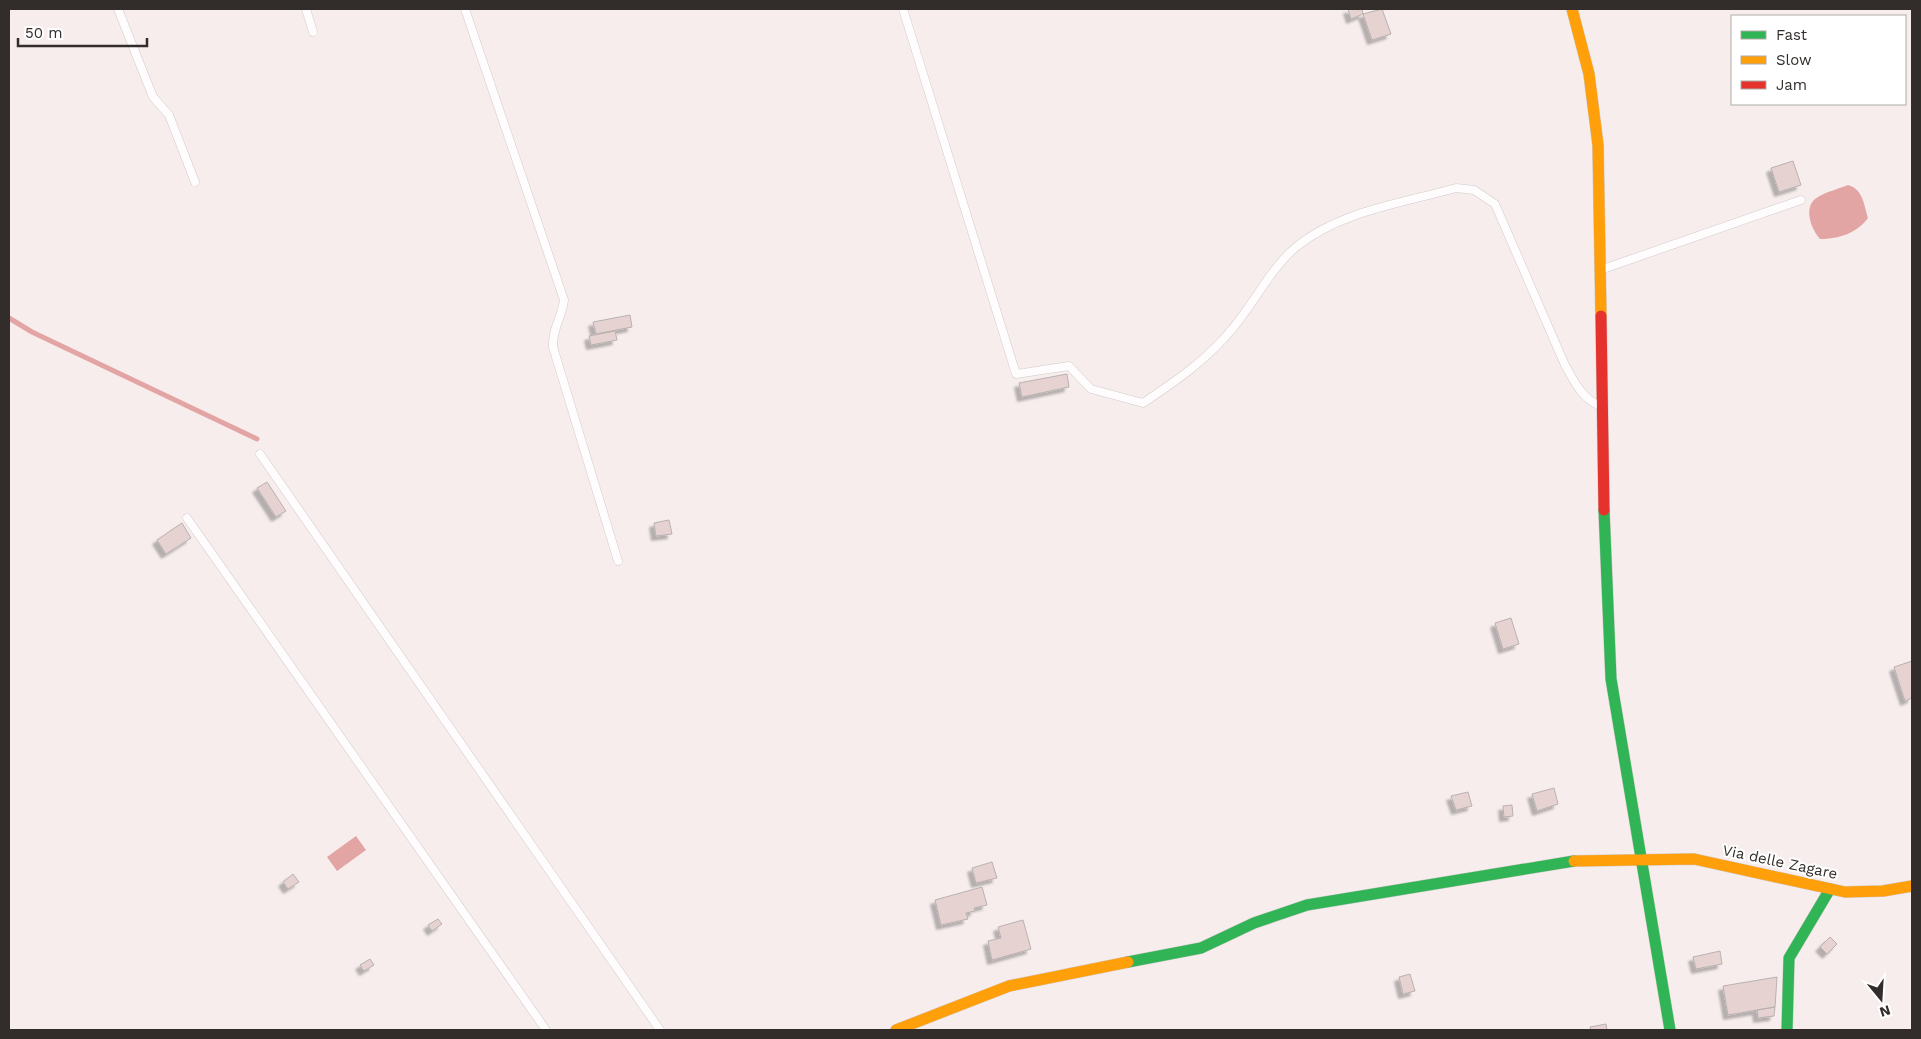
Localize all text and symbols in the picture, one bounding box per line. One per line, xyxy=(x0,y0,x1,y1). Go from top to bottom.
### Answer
scale bar xyxy=(18,15,146,47)
legend xyxy=(1731,15,1906,105)
text: 50 m xyxy=(25,24,62,42)
text: Fast xyxy=(1776,26,1808,44)
text: Slow xyxy=(1776,51,1812,69)
text: Jam xyxy=(1776,76,1807,94)
street label: Via delle Zagare xyxy=(1721,841,1839,883)
north arrow xyxy=(1856,974,1906,1024)
text: N xyxy=(1878,1002,1892,1021)

